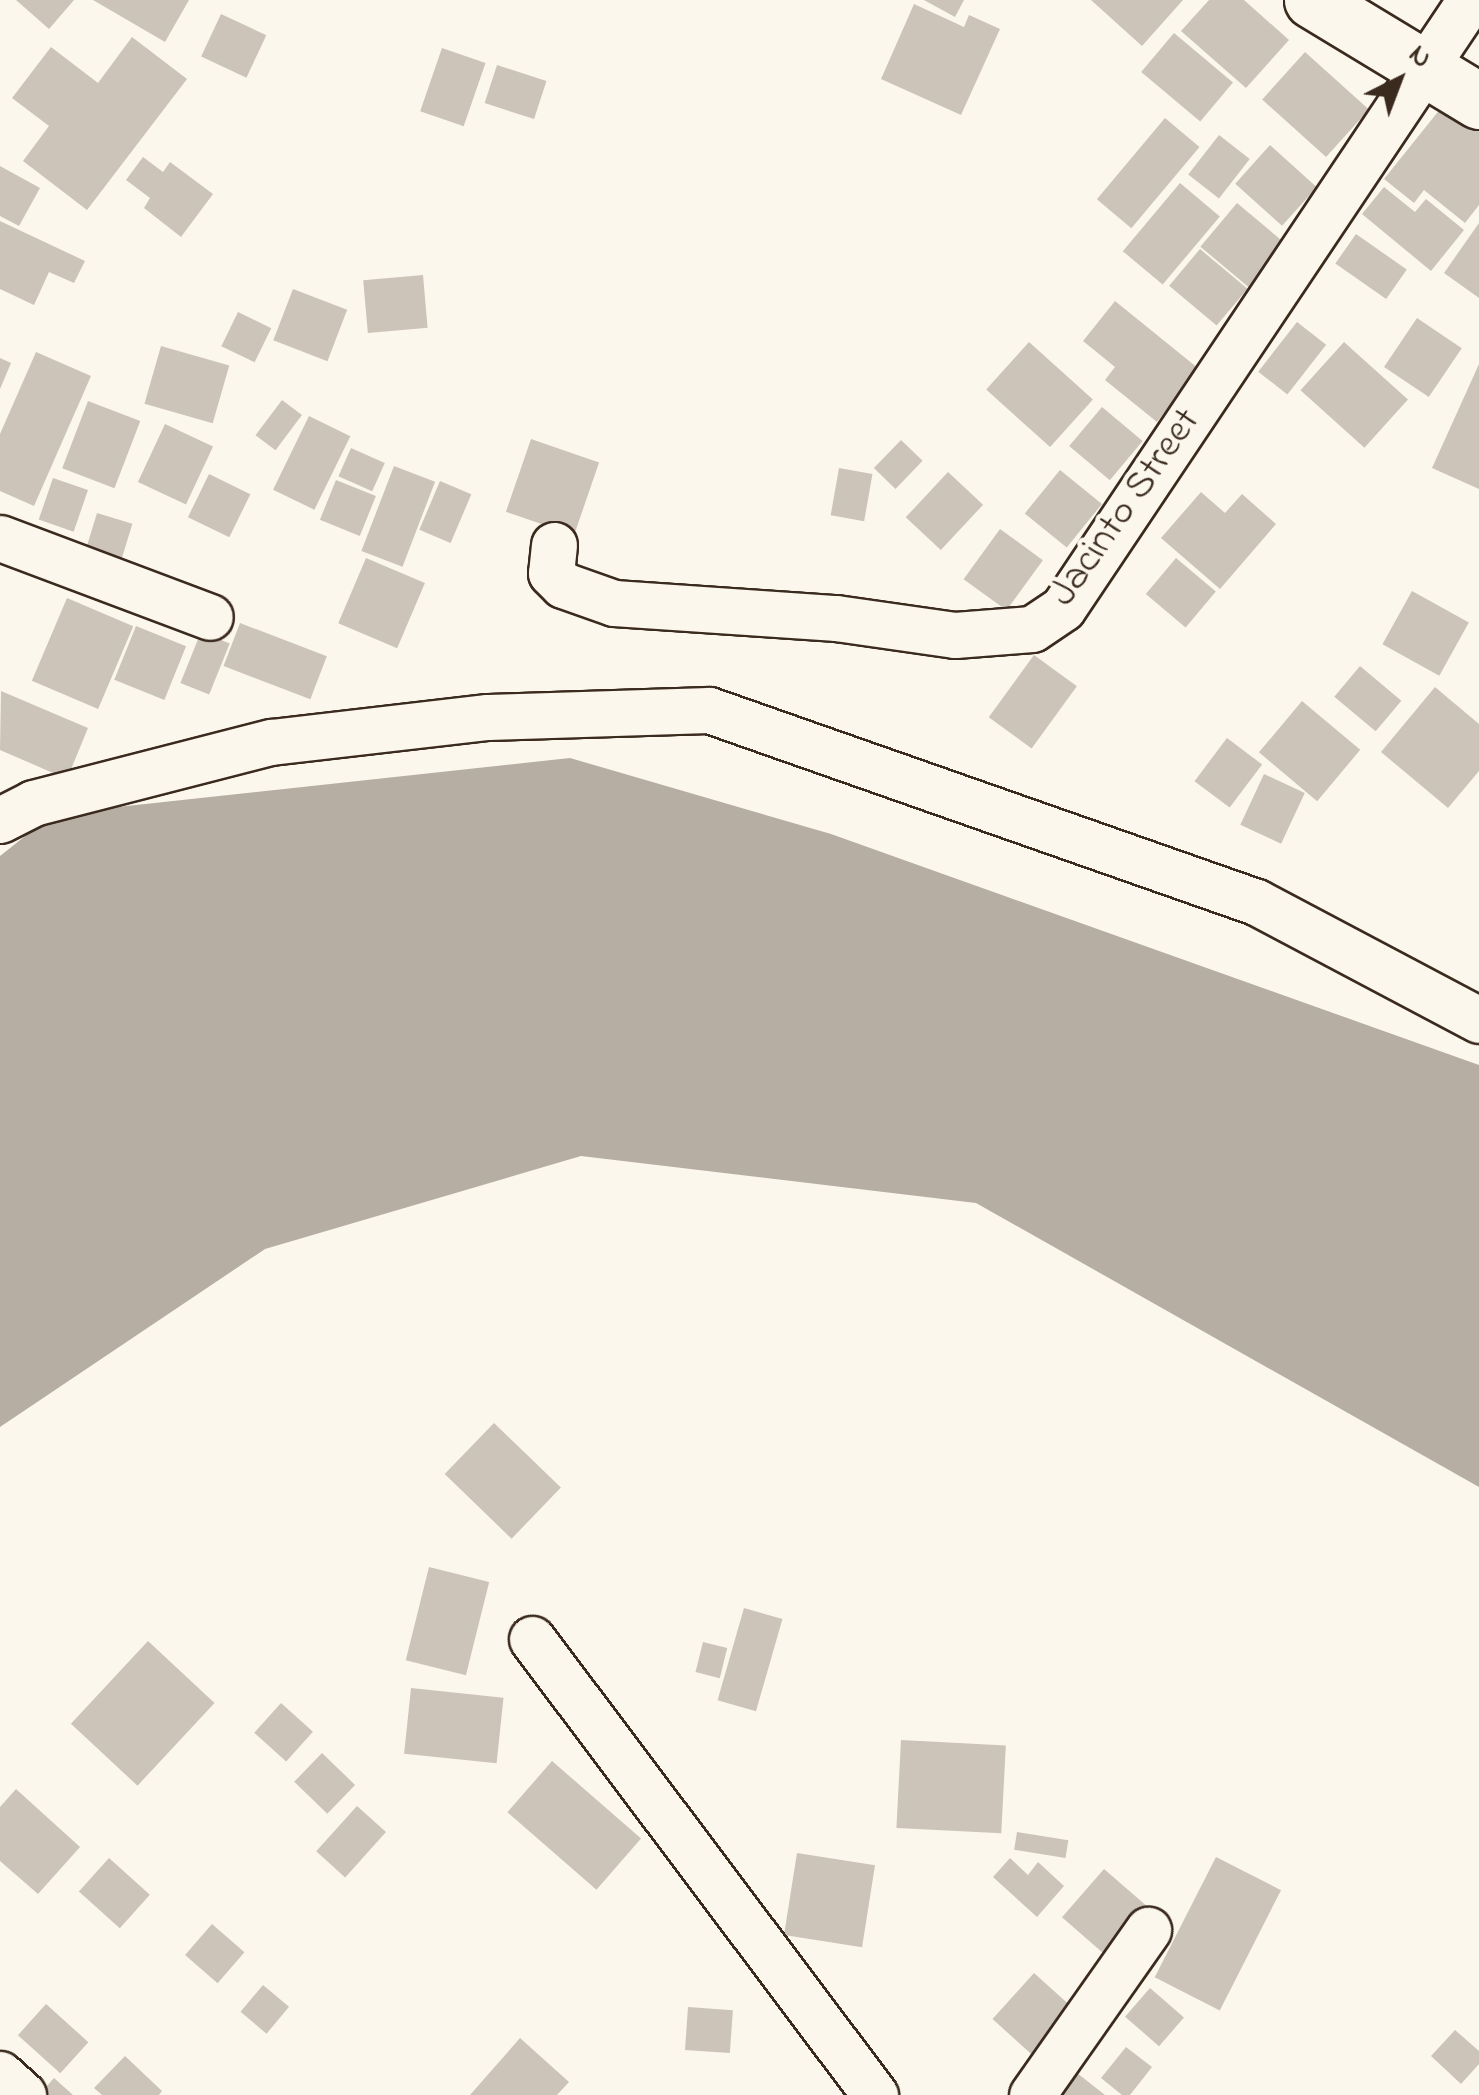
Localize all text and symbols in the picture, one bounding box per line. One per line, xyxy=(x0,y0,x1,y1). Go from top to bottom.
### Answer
north arrow xyxy=(1349,30,1449,130)
text: N xyxy=(1399,36,1440,79)
street label: Jacinto Street xyxy=(1040,400,1212,616)

